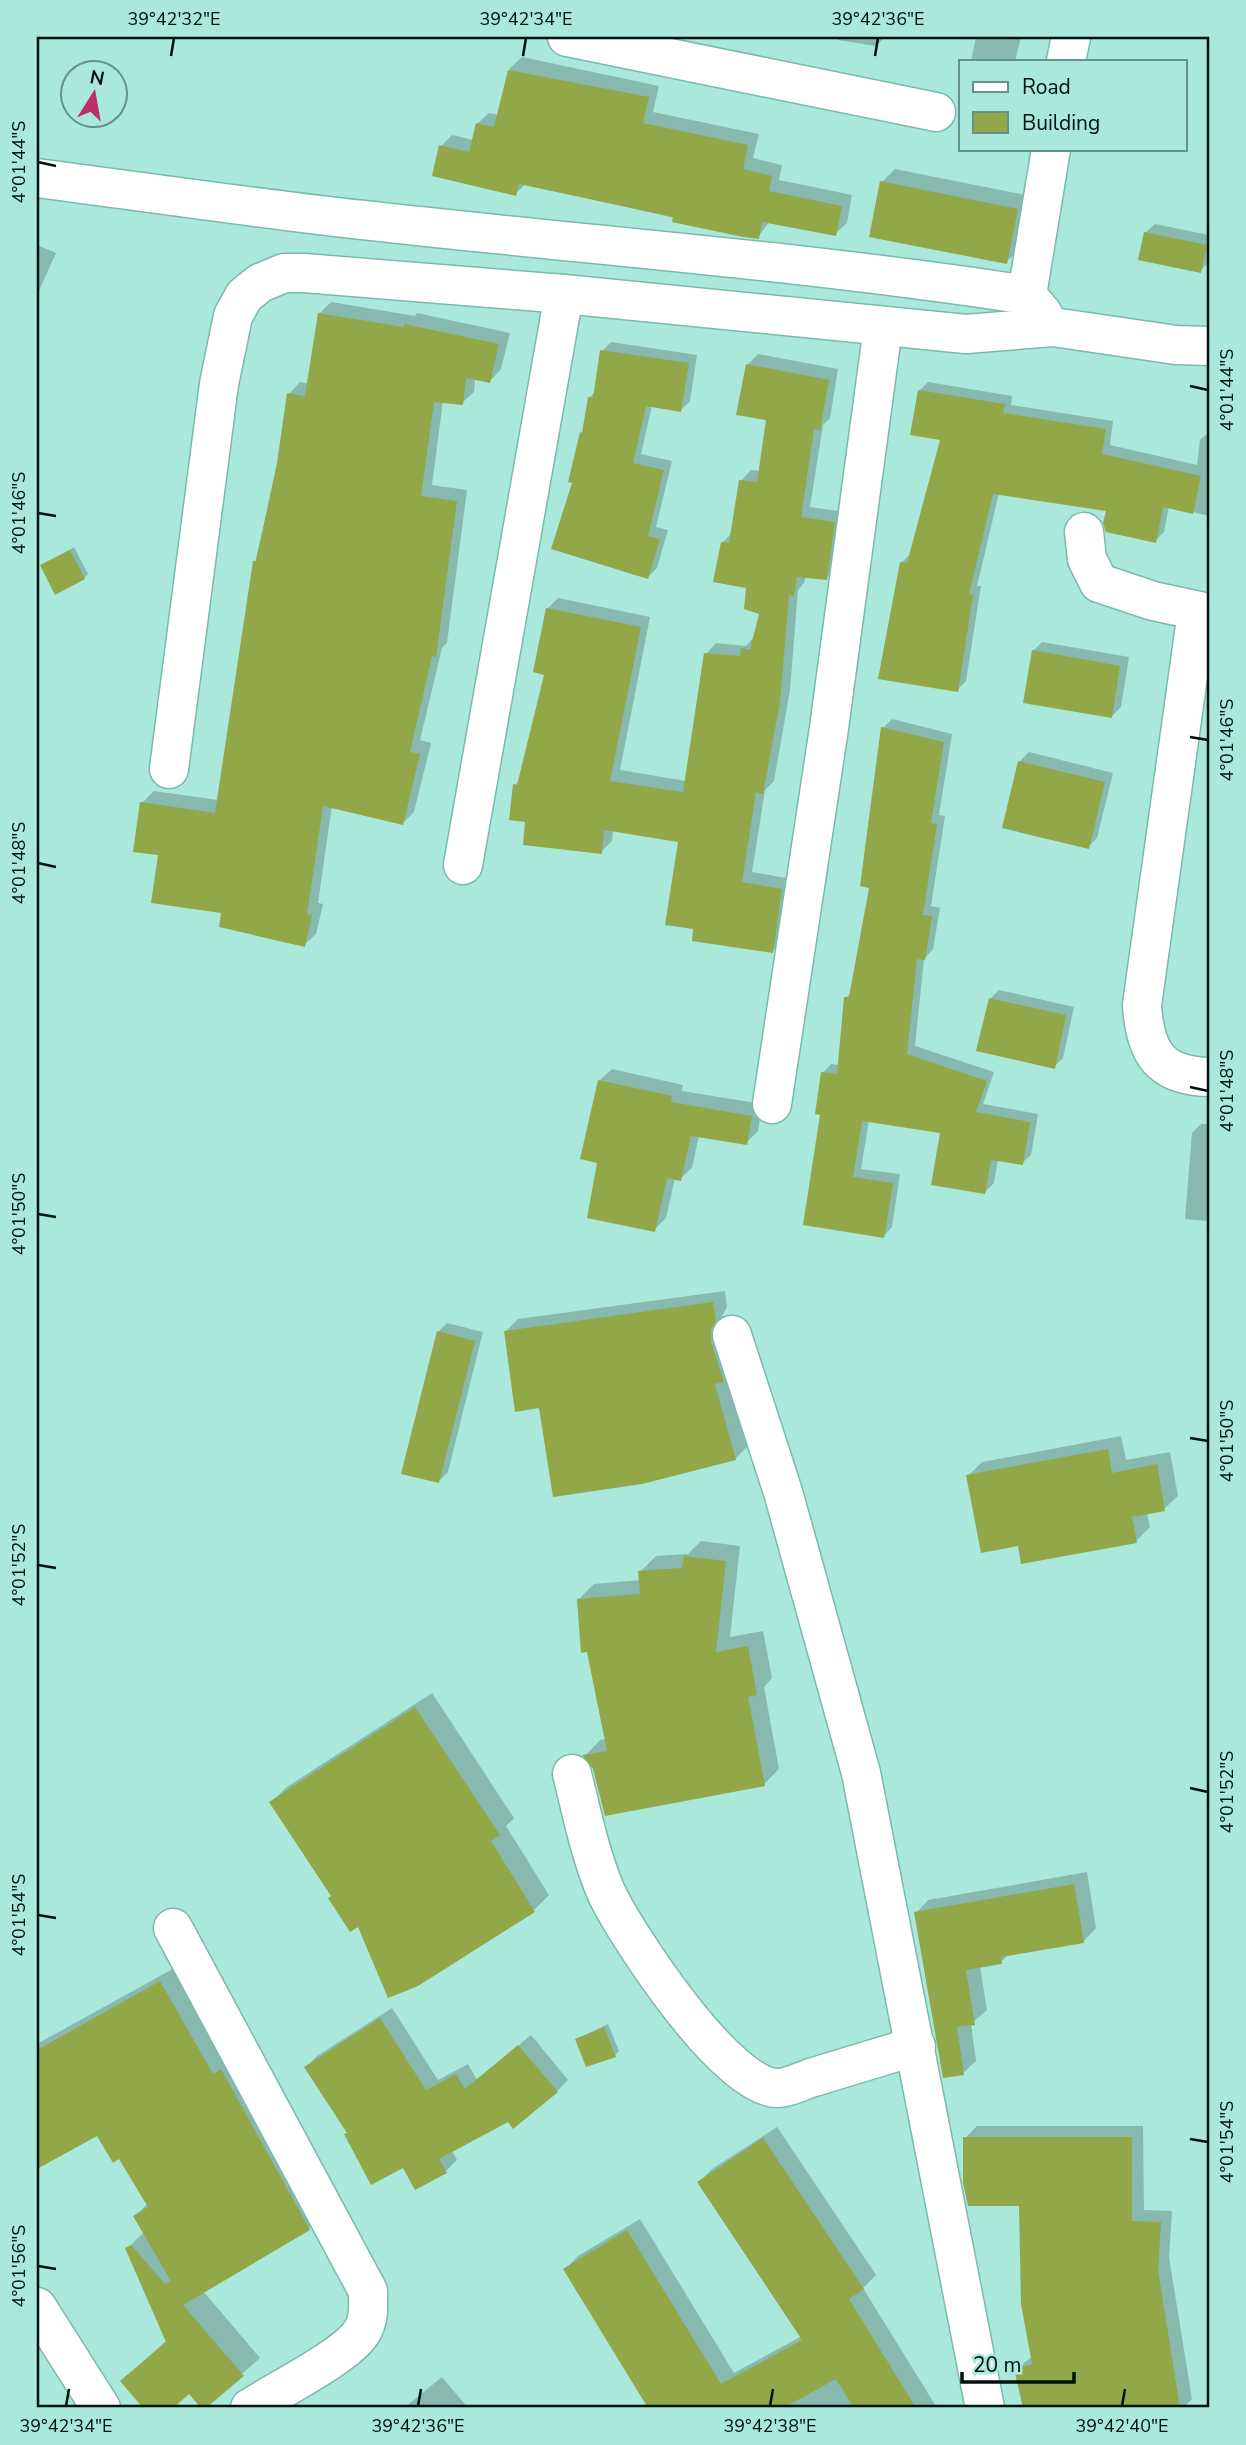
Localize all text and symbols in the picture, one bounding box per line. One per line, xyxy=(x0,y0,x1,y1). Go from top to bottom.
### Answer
text: 39°42'32"E xyxy=(128,7,221,31)
text: 39°42'34"E xyxy=(480,7,573,31)
text: 39°42'36"E xyxy=(832,7,925,31)
north arrow xyxy=(60,60,130,130)
legend xyxy=(959,60,1186,150)
text: N xyxy=(88,64,107,92)
text: Road xyxy=(1022,73,1071,101)
text: Building xyxy=(1022,109,1100,137)
text: 4°01'44"S xyxy=(7,121,31,203)
text: 4°01'44"S xyxy=(1215,349,1239,431)
text: 4°01'46"S xyxy=(7,472,31,554)
text: 4°01'46"S xyxy=(1215,699,1239,781)
text: 4°01'48"S xyxy=(7,822,31,904)
text: 4°01'48"S xyxy=(1215,1050,1239,1132)
text: 4°01'50"S xyxy=(7,1173,31,1255)
text: 4°01'50"S xyxy=(1215,1400,1239,1482)
text: 4°01'52"S xyxy=(7,1524,31,1606)
text: 4°01'52"S xyxy=(1215,1751,1239,1833)
text: 4°01'54"S xyxy=(7,1874,31,1956)
text: 4°01'54"S xyxy=(1215,2101,1239,2183)
text: 4°01'56"S xyxy=(7,2225,31,2307)
scale bar xyxy=(962,2340,1074,2384)
text: 20 m xyxy=(973,2351,1022,2379)
text: 39°42'34"E xyxy=(20,2414,113,2438)
text: 39°42'36"E xyxy=(372,2414,465,2438)
text: 39°42'38"E xyxy=(724,2414,817,2438)
text: 39°42'40"E xyxy=(1076,2414,1169,2438)

